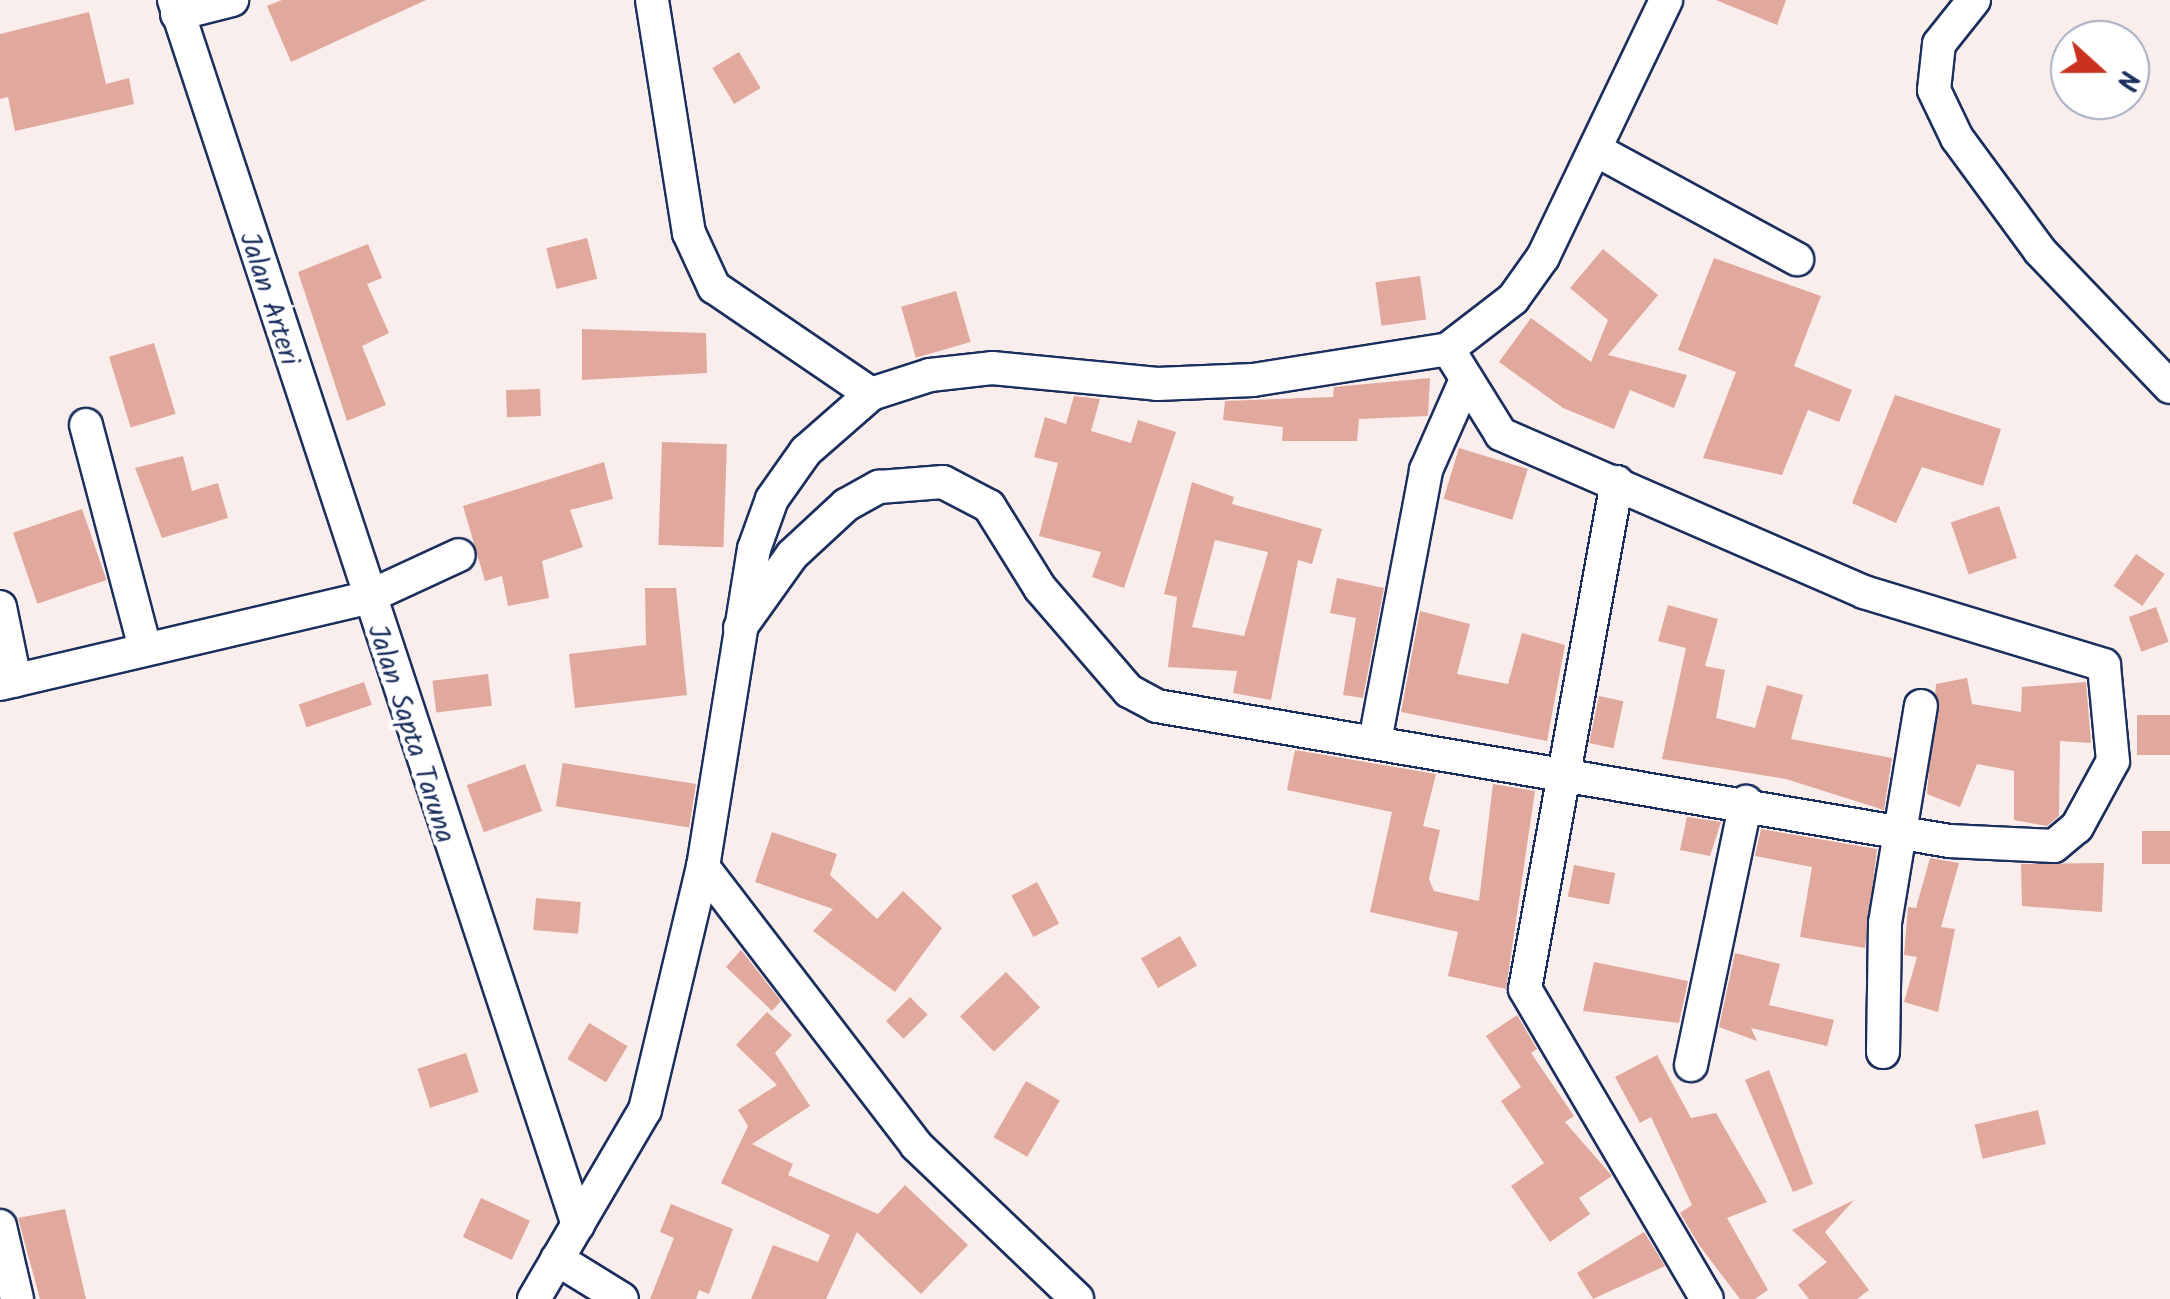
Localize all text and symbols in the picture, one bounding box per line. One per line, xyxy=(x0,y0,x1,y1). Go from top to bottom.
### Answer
north arrow xyxy=(2050,20,2150,120)
text: N xyxy=(2102,64,2151,97)
street label: Jalan Arteri xyxy=(231,228,305,370)
street label: Jalan Sapta Taruna xyxy=(359,620,461,848)

